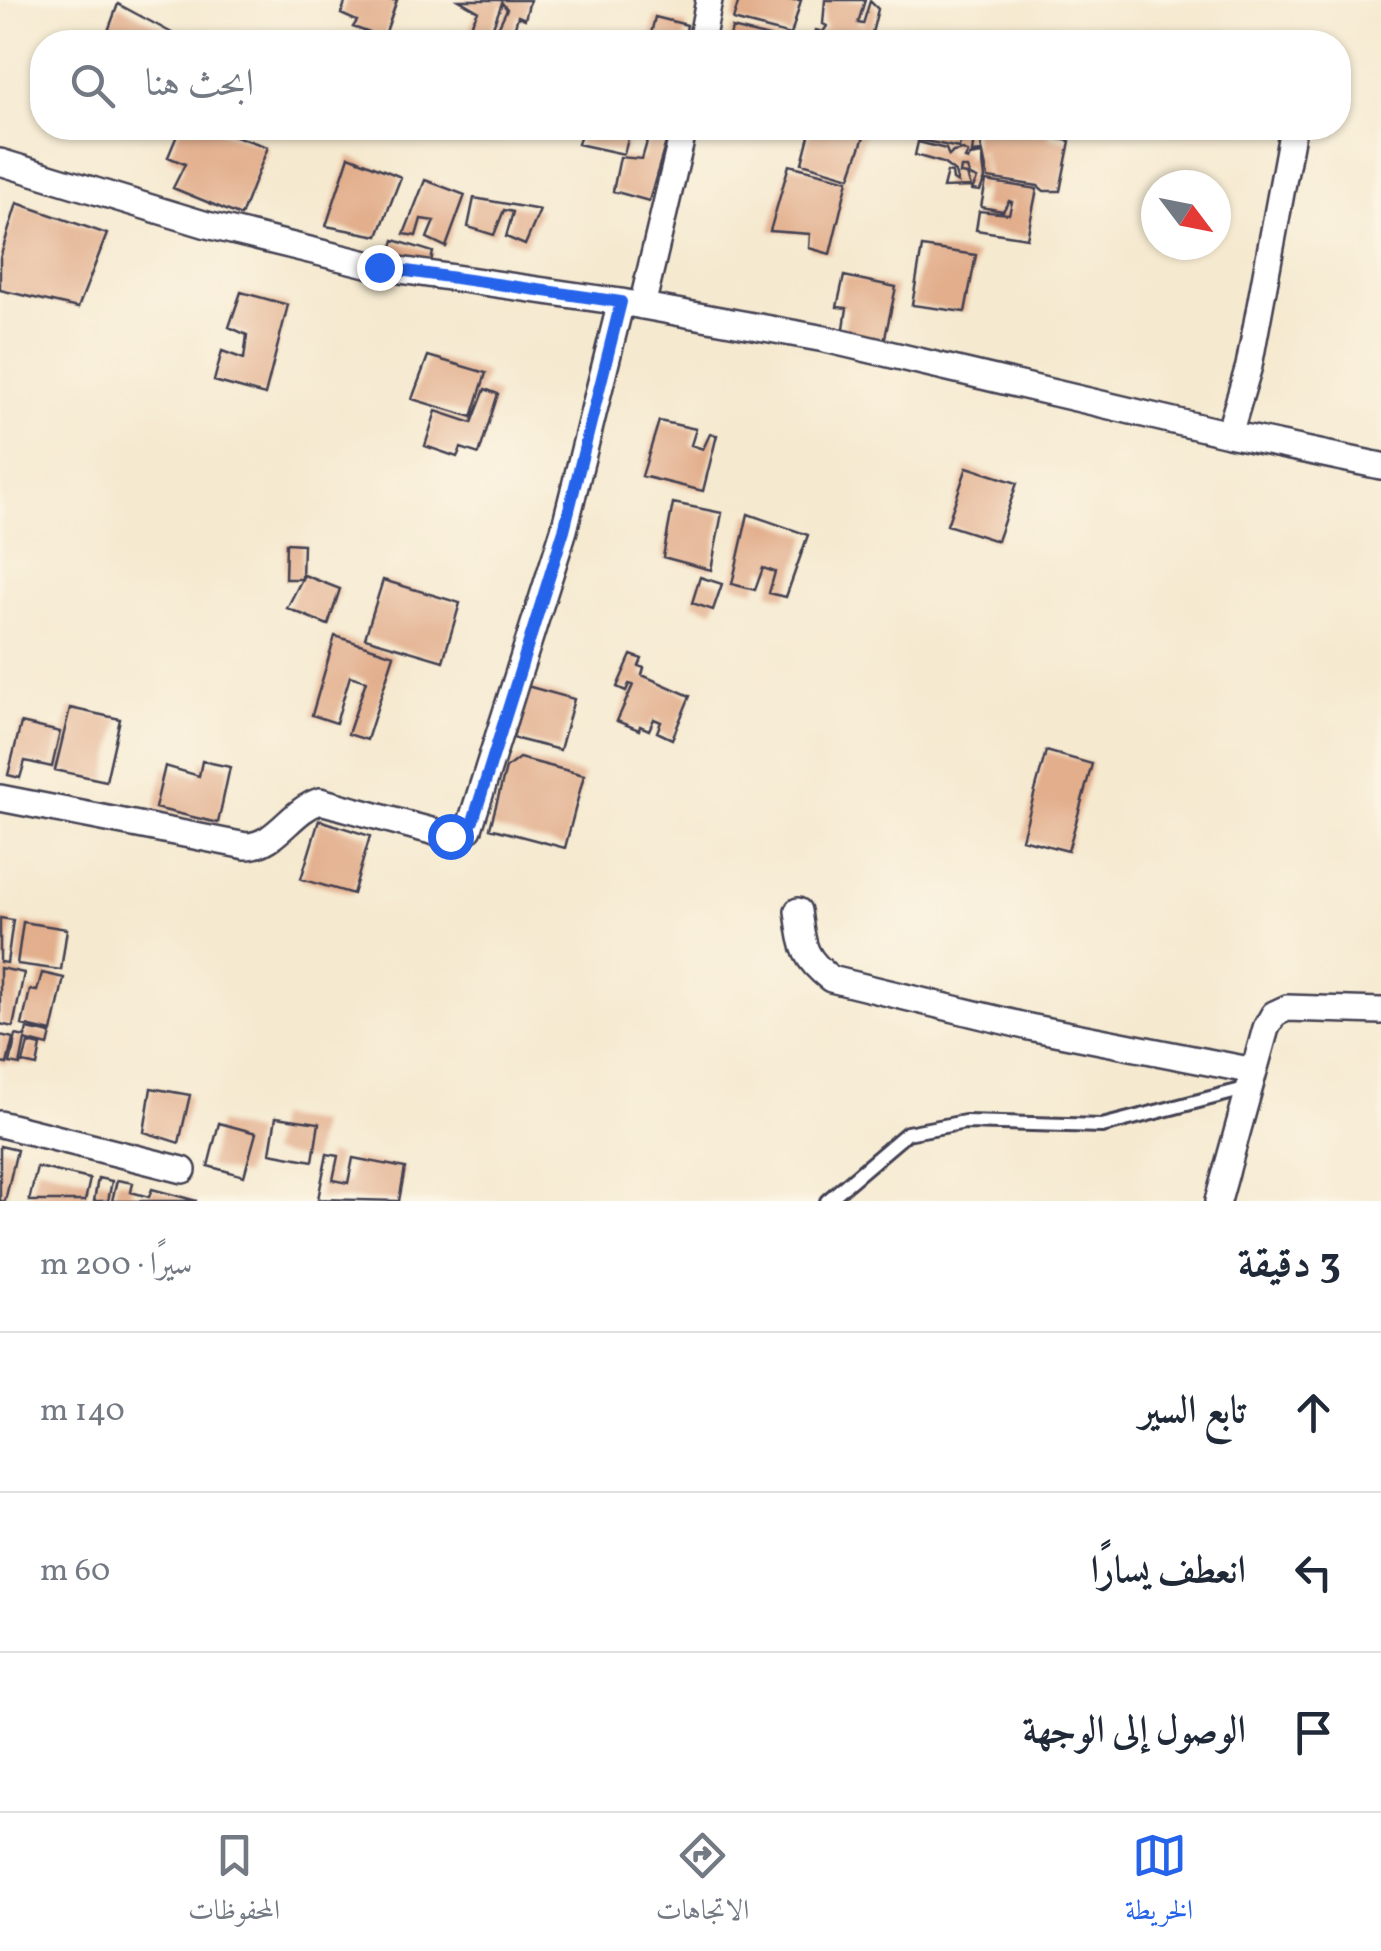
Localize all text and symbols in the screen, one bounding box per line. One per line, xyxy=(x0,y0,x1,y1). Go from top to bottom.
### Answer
search box xyxy=(30,30,1351,140)
icon: search xyxy=(65,58,120,113)
text: ابحث هنا xyxy=(145,59,254,112)
north arrow xyxy=(1141,170,1231,260)
route end xyxy=(357,245,403,291)
route start xyxy=(428,814,474,860)
text: 3 دقيقة xyxy=(1238,1236,1341,1295)
text: سيرًا · 200 m xyxy=(40,1244,192,1288)
icon: ahead xyxy=(1286,1385,1341,1440)
text: تابع السير xyxy=(1139,1386,1246,1439)
text: 140 m xyxy=(40,1390,125,1434)
icon: left xyxy=(1286,1545,1341,1600)
text: انعطف يسارًا xyxy=(1091,1546,1246,1599)
text: 60 m xyxy=(40,1550,110,1594)
icon: arrive xyxy=(1286,1705,1341,1760)
text: الوصول إلى الوجهة xyxy=(1023,1706,1246,1759)
tab: المحفوظات xyxy=(188,1828,280,1937)
tab: الاتجاهات xyxy=(656,1828,749,1937)
tab: الخريطة xyxy=(1125,1828,1193,1937)

